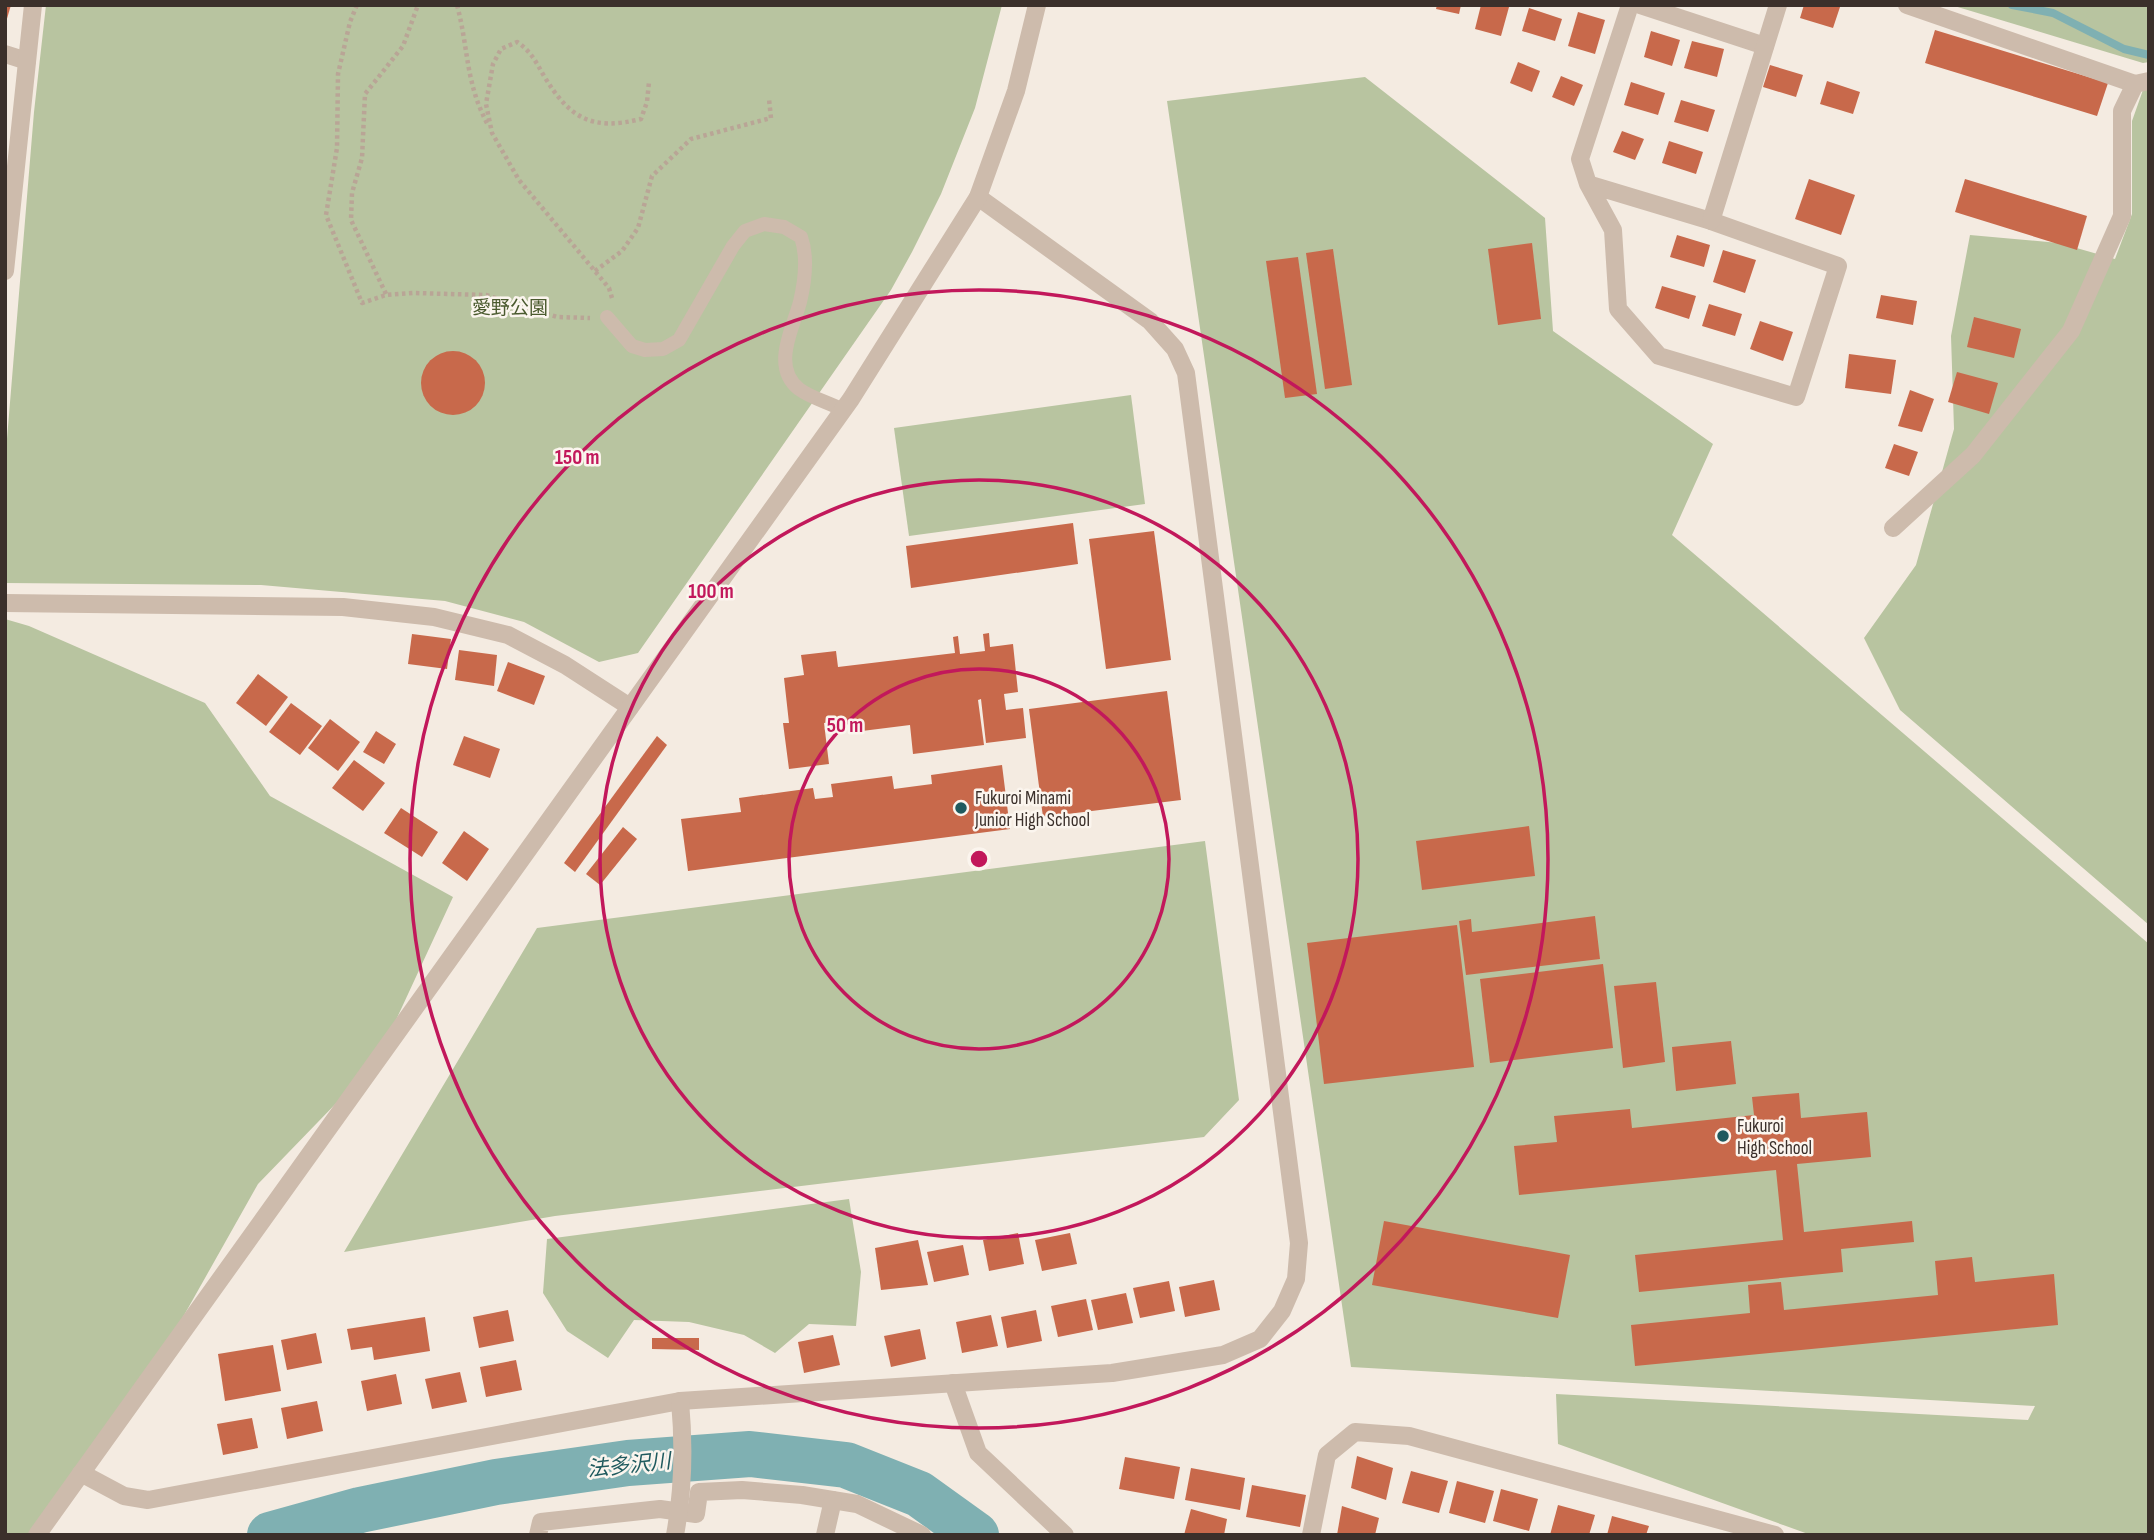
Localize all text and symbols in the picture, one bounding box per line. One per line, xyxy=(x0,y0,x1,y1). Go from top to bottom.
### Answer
park label: 愛野公園 xyxy=(472,297,548,320)
text: 150 m xyxy=(555,445,599,470)
text: 100 m xyxy=(688,579,734,604)
text: 50 m xyxy=(827,713,863,738)
place label: Fukuroi Minami Junior High School xyxy=(974,787,1090,832)
marker: Fukuroi Minami Junior High School xyxy=(953,800,969,816)
centre of rings xyxy=(967,847,991,871)
place label: Fukuroi High School xyxy=(1737,1115,1812,1160)
marker: Fukuroi High School xyxy=(1715,1128,1731,1144)
water label: 法多沢川 xyxy=(586,1448,674,1482)

